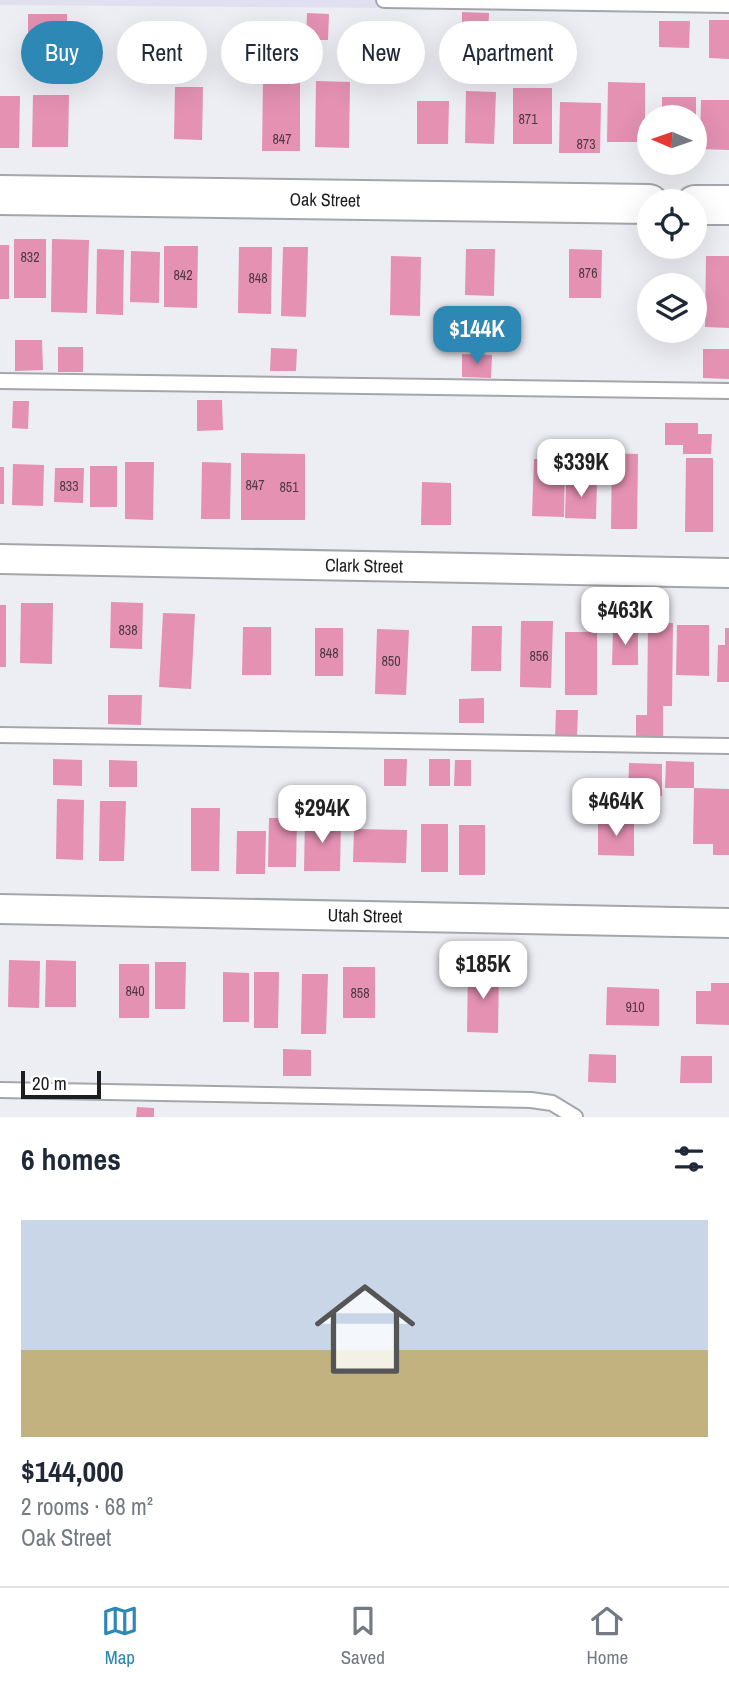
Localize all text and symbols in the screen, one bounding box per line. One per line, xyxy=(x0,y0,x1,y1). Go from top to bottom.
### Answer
chip: Buy xyxy=(21,21,103,84)
chip: Rent xyxy=(117,21,207,84)
chip: Filters xyxy=(221,21,323,84)
chip: New xyxy=(337,21,425,84)
chip: Apartment xyxy=(439,21,577,84)
north arrow xyxy=(637,105,707,175)
map controls xyxy=(637,105,707,343)
house number: 871 xyxy=(518,110,538,128)
house number: 847 xyxy=(272,130,292,148)
house number: 873 xyxy=(576,135,596,153)
street label: Oak Street xyxy=(290,186,361,213)
button: locate xyxy=(637,189,707,259)
house number: 832 xyxy=(20,248,40,266)
house number: 876 xyxy=(578,264,598,282)
house number: 842 xyxy=(173,266,193,284)
house number: 848 xyxy=(248,269,268,287)
button: layers xyxy=(637,273,707,343)
pin: $144K xyxy=(428,306,526,366)
text: $144K xyxy=(449,313,505,344)
pin: $339K xyxy=(532,440,630,499)
text: $339K xyxy=(553,446,609,477)
house number: 847 xyxy=(245,476,265,494)
house number: 833 xyxy=(59,477,79,495)
house number: 851 xyxy=(279,478,299,496)
street label: Clark Street xyxy=(325,552,403,579)
pin: $463K xyxy=(576,588,674,647)
text: $463K xyxy=(597,594,653,625)
house number: 838 xyxy=(118,621,138,639)
house number: 848 xyxy=(319,644,339,662)
house number: 856 xyxy=(529,647,549,665)
house number: 850 xyxy=(381,652,401,670)
pin: $464K xyxy=(567,778,665,838)
text: $464K xyxy=(588,785,644,816)
pin: $294K xyxy=(273,786,371,845)
text: $294K xyxy=(294,792,350,823)
street label: Utah Street xyxy=(327,902,403,929)
pin: $185K xyxy=(434,942,532,1001)
text: $185K xyxy=(455,948,511,979)
house number: 840 xyxy=(125,982,145,1000)
house number: 858 xyxy=(350,984,370,1002)
house number: 910 xyxy=(625,998,645,1016)
scale bar xyxy=(21,1068,102,1100)
text: 20 m xyxy=(32,1070,67,1096)
text: 6 homes xyxy=(21,1139,121,1179)
icon: filters xyxy=(670,1140,708,1178)
icon: home xyxy=(302,1266,428,1392)
text: $144,000 xyxy=(21,1451,124,1491)
text: 2 rooms · 68 m² xyxy=(21,1491,153,1522)
text: Oak Street xyxy=(21,1522,111,1553)
tab: Map xyxy=(101,1602,139,1670)
tab: Saved xyxy=(341,1602,385,1670)
tab: Home xyxy=(587,1602,628,1670)

